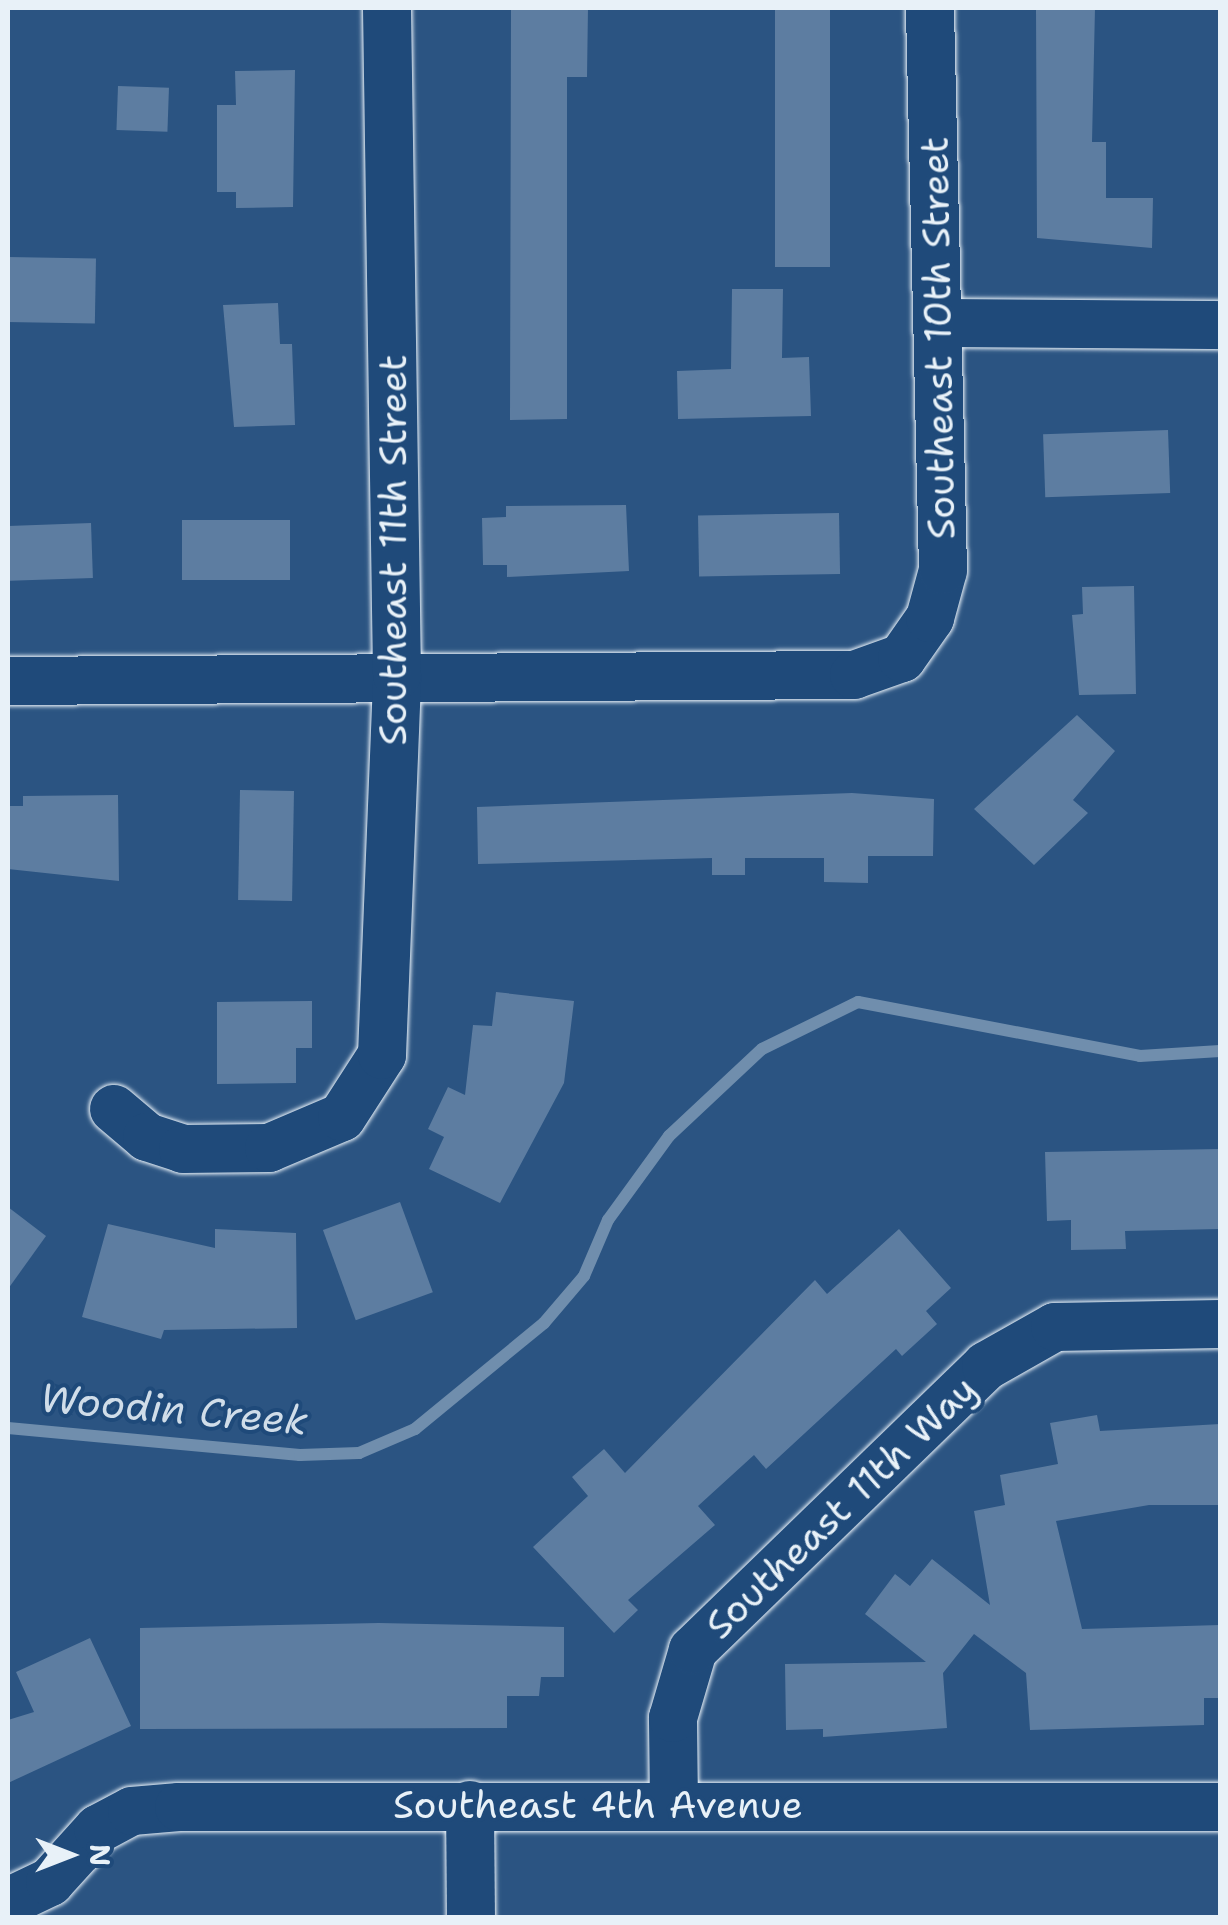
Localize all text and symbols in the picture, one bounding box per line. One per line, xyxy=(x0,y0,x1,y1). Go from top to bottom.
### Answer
street label: Southeast 10th Street xyxy=(912,136,964,540)
street label: Southeast 11th Street xyxy=(370,354,416,746)
street label: Southeast 11th Way xyxy=(696,1366,986,1648)
water label: Woodin Creek xyxy=(38,1373,310,1445)
street label: Southeast 4th Avenue xyxy=(393,1782,803,1828)
north arrow xyxy=(20,1805,120,1905)
text: N xyxy=(81,1844,119,1866)

